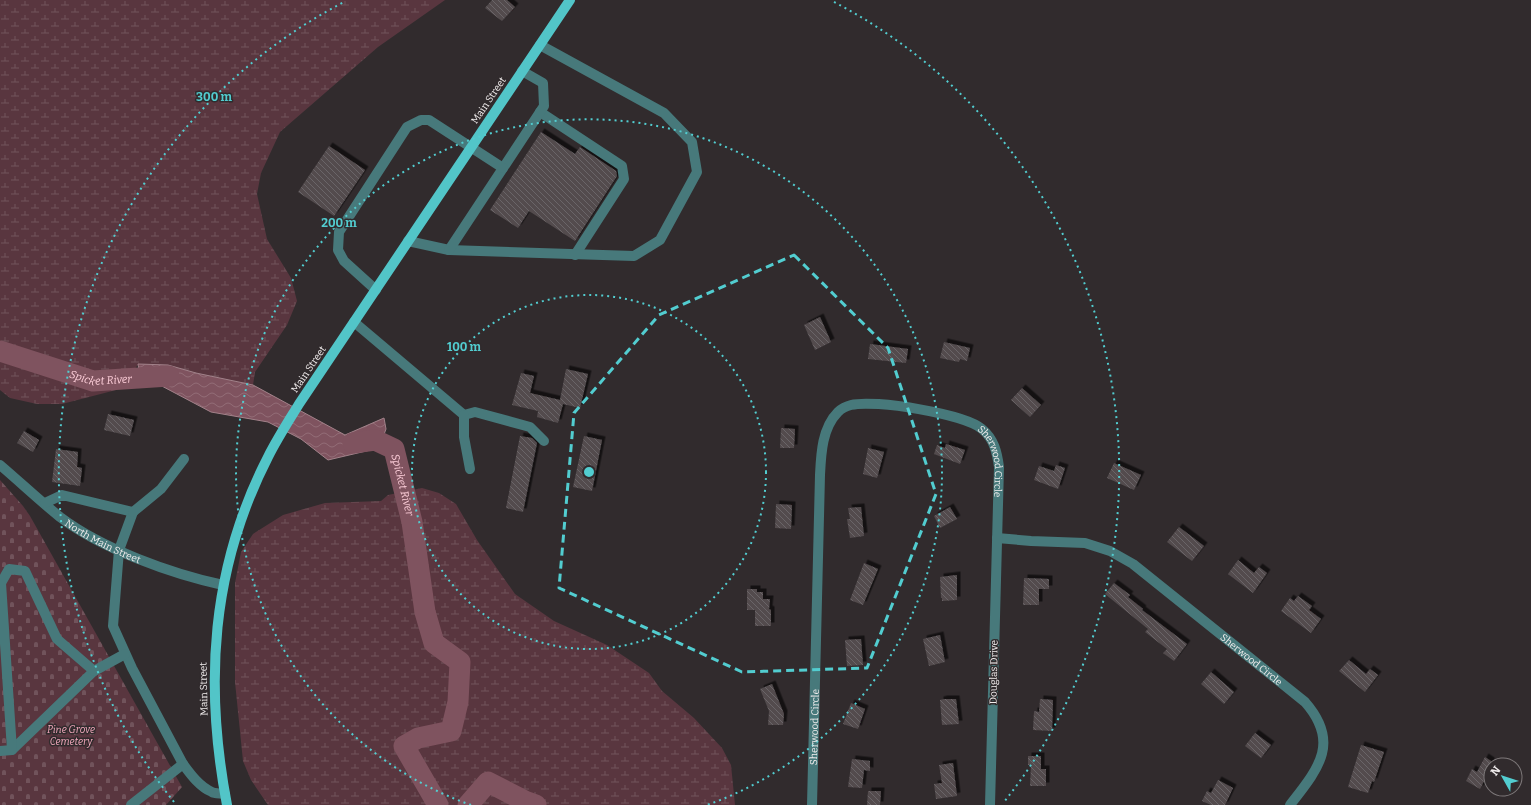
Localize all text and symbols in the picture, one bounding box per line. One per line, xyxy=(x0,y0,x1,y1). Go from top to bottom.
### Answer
street label: Main Street xyxy=(469,75,509,126)
text: 300 m xyxy=(196,90,232,104)
text: 200 m xyxy=(321,216,357,230)
text: 100 m xyxy=(447,340,482,354)
street label: Main Street xyxy=(289,344,329,395)
water label: Spicket River xyxy=(68,368,133,389)
street label: Sherwood Circle xyxy=(975,423,1004,498)
water label: Spicket River xyxy=(388,453,416,518)
centre of rings xyxy=(582,465,596,479)
street label: North Main Street xyxy=(62,517,143,566)
street label: Sherwood Circle xyxy=(1218,631,1285,689)
street label: Douglas Drive xyxy=(987,640,1001,704)
street label: Main Street xyxy=(198,662,210,716)
street label: Sherwood Circle xyxy=(808,689,822,765)
park label: Pine Grove Cemetery xyxy=(47,724,95,748)
north arrow xyxy=(1483,757,1523,797)
text: N xyxy=(1488,763,1504,778)

